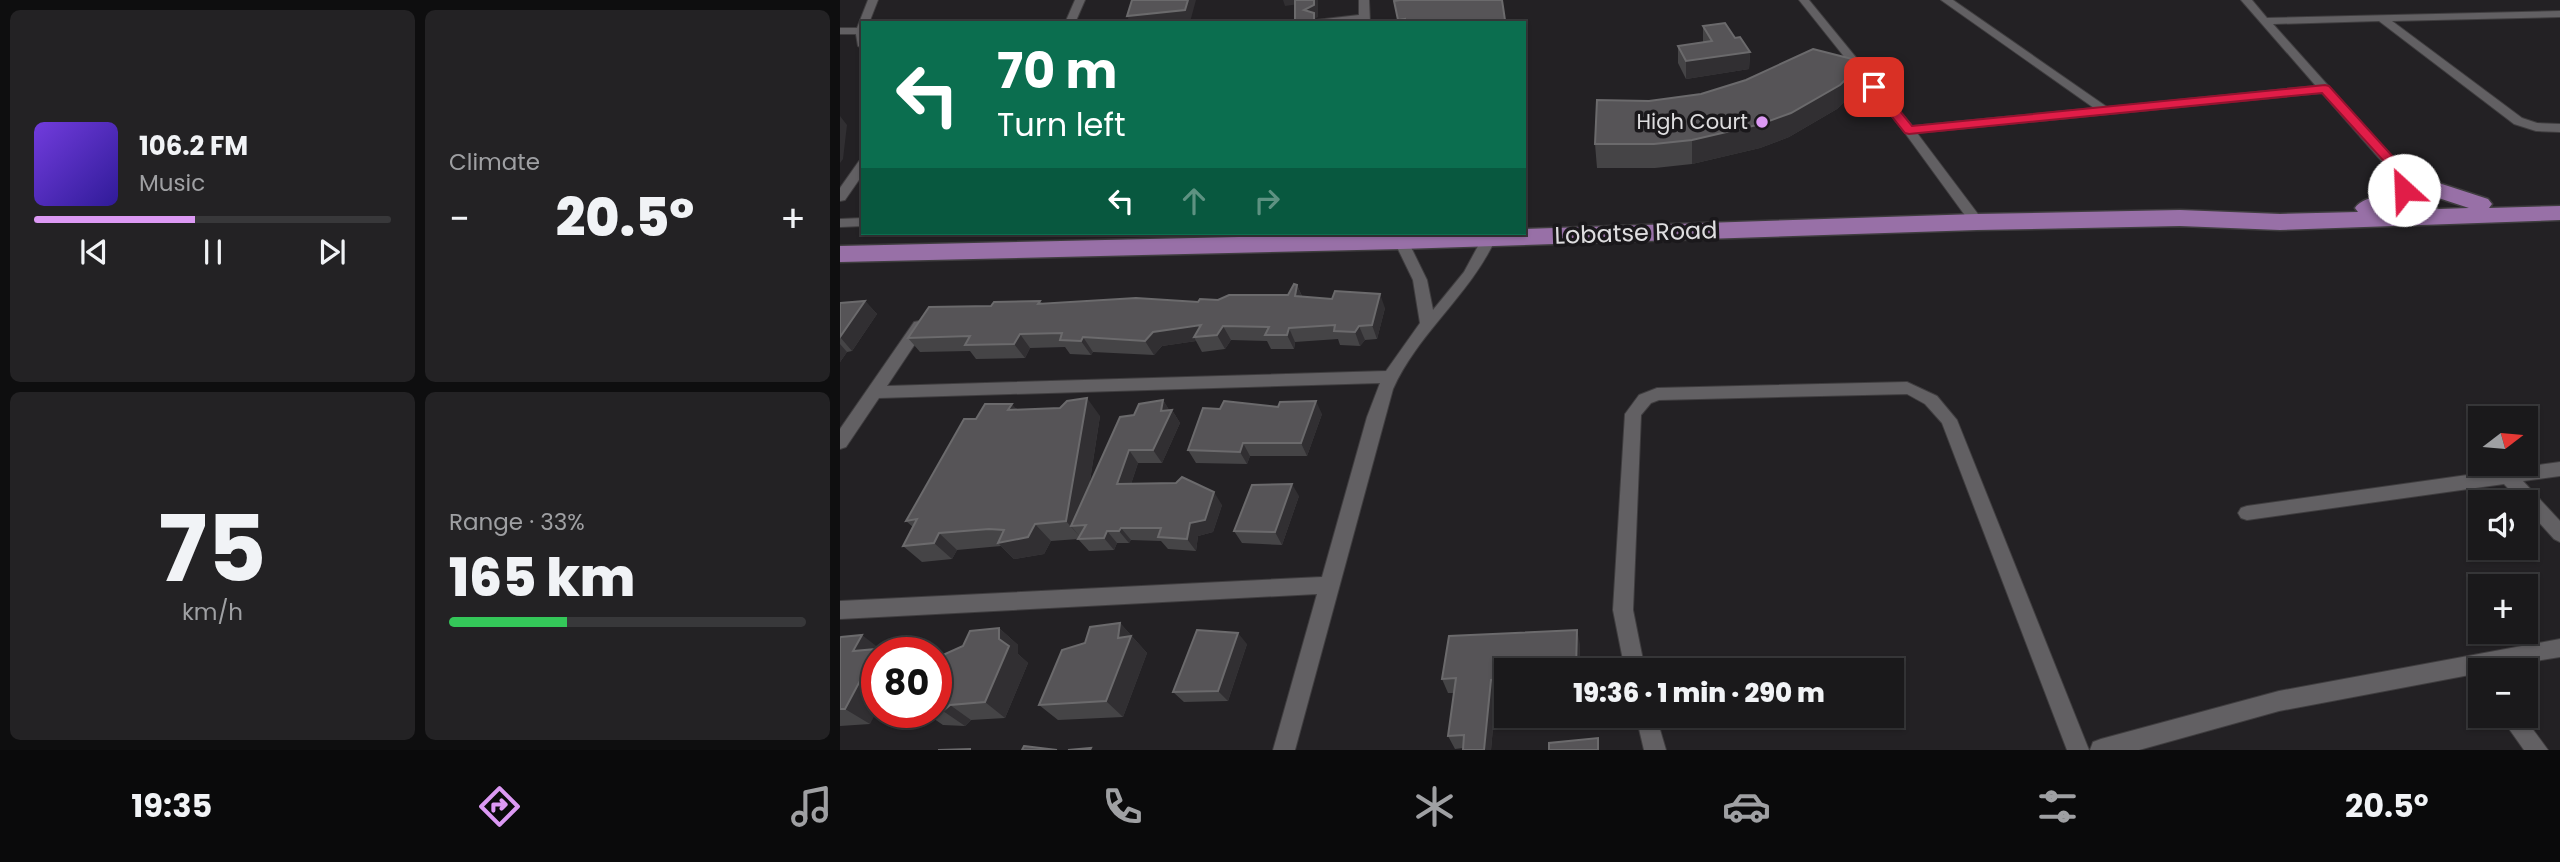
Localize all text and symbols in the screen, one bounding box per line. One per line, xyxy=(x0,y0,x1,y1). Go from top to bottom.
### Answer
text: 70 m xyxy=(997,37,1117,105)
icon: left xyxy=(882,49,973,140)
pin xyxy=(1844,57,1904,117)
icon: arrive xyxy=(1855,68,1893,106)
text: Turn left xyxy=(997,102,1126,147)
place label: High Court xyxy=(1636,107,1748,136)
marker: High Court xyxy=(1754,114,1770,130)
text: 106.2 FM xyxy=(139,128,248,164)
text: Climate xyxy=(449,146,540,178)
position arrow xyxy=(2367,153,2441,227)
text: Music xyxy=(139,167,205,199)
text: 20.5° xyxy=(556,181,694,254)
icon: left xyxy=(1102,182,1140,220)
icon: ahead xyxy=(1175,182,1213,220)
icon: right xyxy=(1248,182,1286,220)
text: − xyxy=(449,192,470,245)
text: + xyxy=(780,192,806,245)
street label: Lobatse Road xyxy=(1554,213,1718,252)
icon: previous xyxy=(75,233,113,271)
icon: pause xyxy=(194,233,232,271)
icon: next xyxy=(313,233,351,271)
north arrow xyxy=(2468,406,2538,476)
map controls xyxy=(2468,406,2538,728)
text: 75 xyxy=(159,485,266,613)
button: sound xyxy=(2468,490,2538,560)
text: Range · 33% xyxy=(449,506,585,538)
text: 165 km xyxy=(449,541,635,614)
button: + xyxy=(2468,574,2538,644)
text: km/h xyxy=(182,596,243,628)
speed limit sign: 80 xyxy=(861,637,952,728)
button: − xyxy=(2468,658,2538,728)
text: 19:36 · 1 min · 290 m xyxy=(1573,675,1825,711)
icon: directions xyxy=(475,782,524,831)
icon: music xyxy=(787,782,836,831)
icon: phone xyxy=(1098,782,1147,831)
icon: climate xyxy=(1410,782,1459,831)
icon: car xyxy=(1722,782,1771,831)
icon: filters xyxy=(2033,782,2082,831)
text: 19:35 xyxy=(131,783,212,828)
text: 20.5° xyxy=(2345,783,2429,828)

